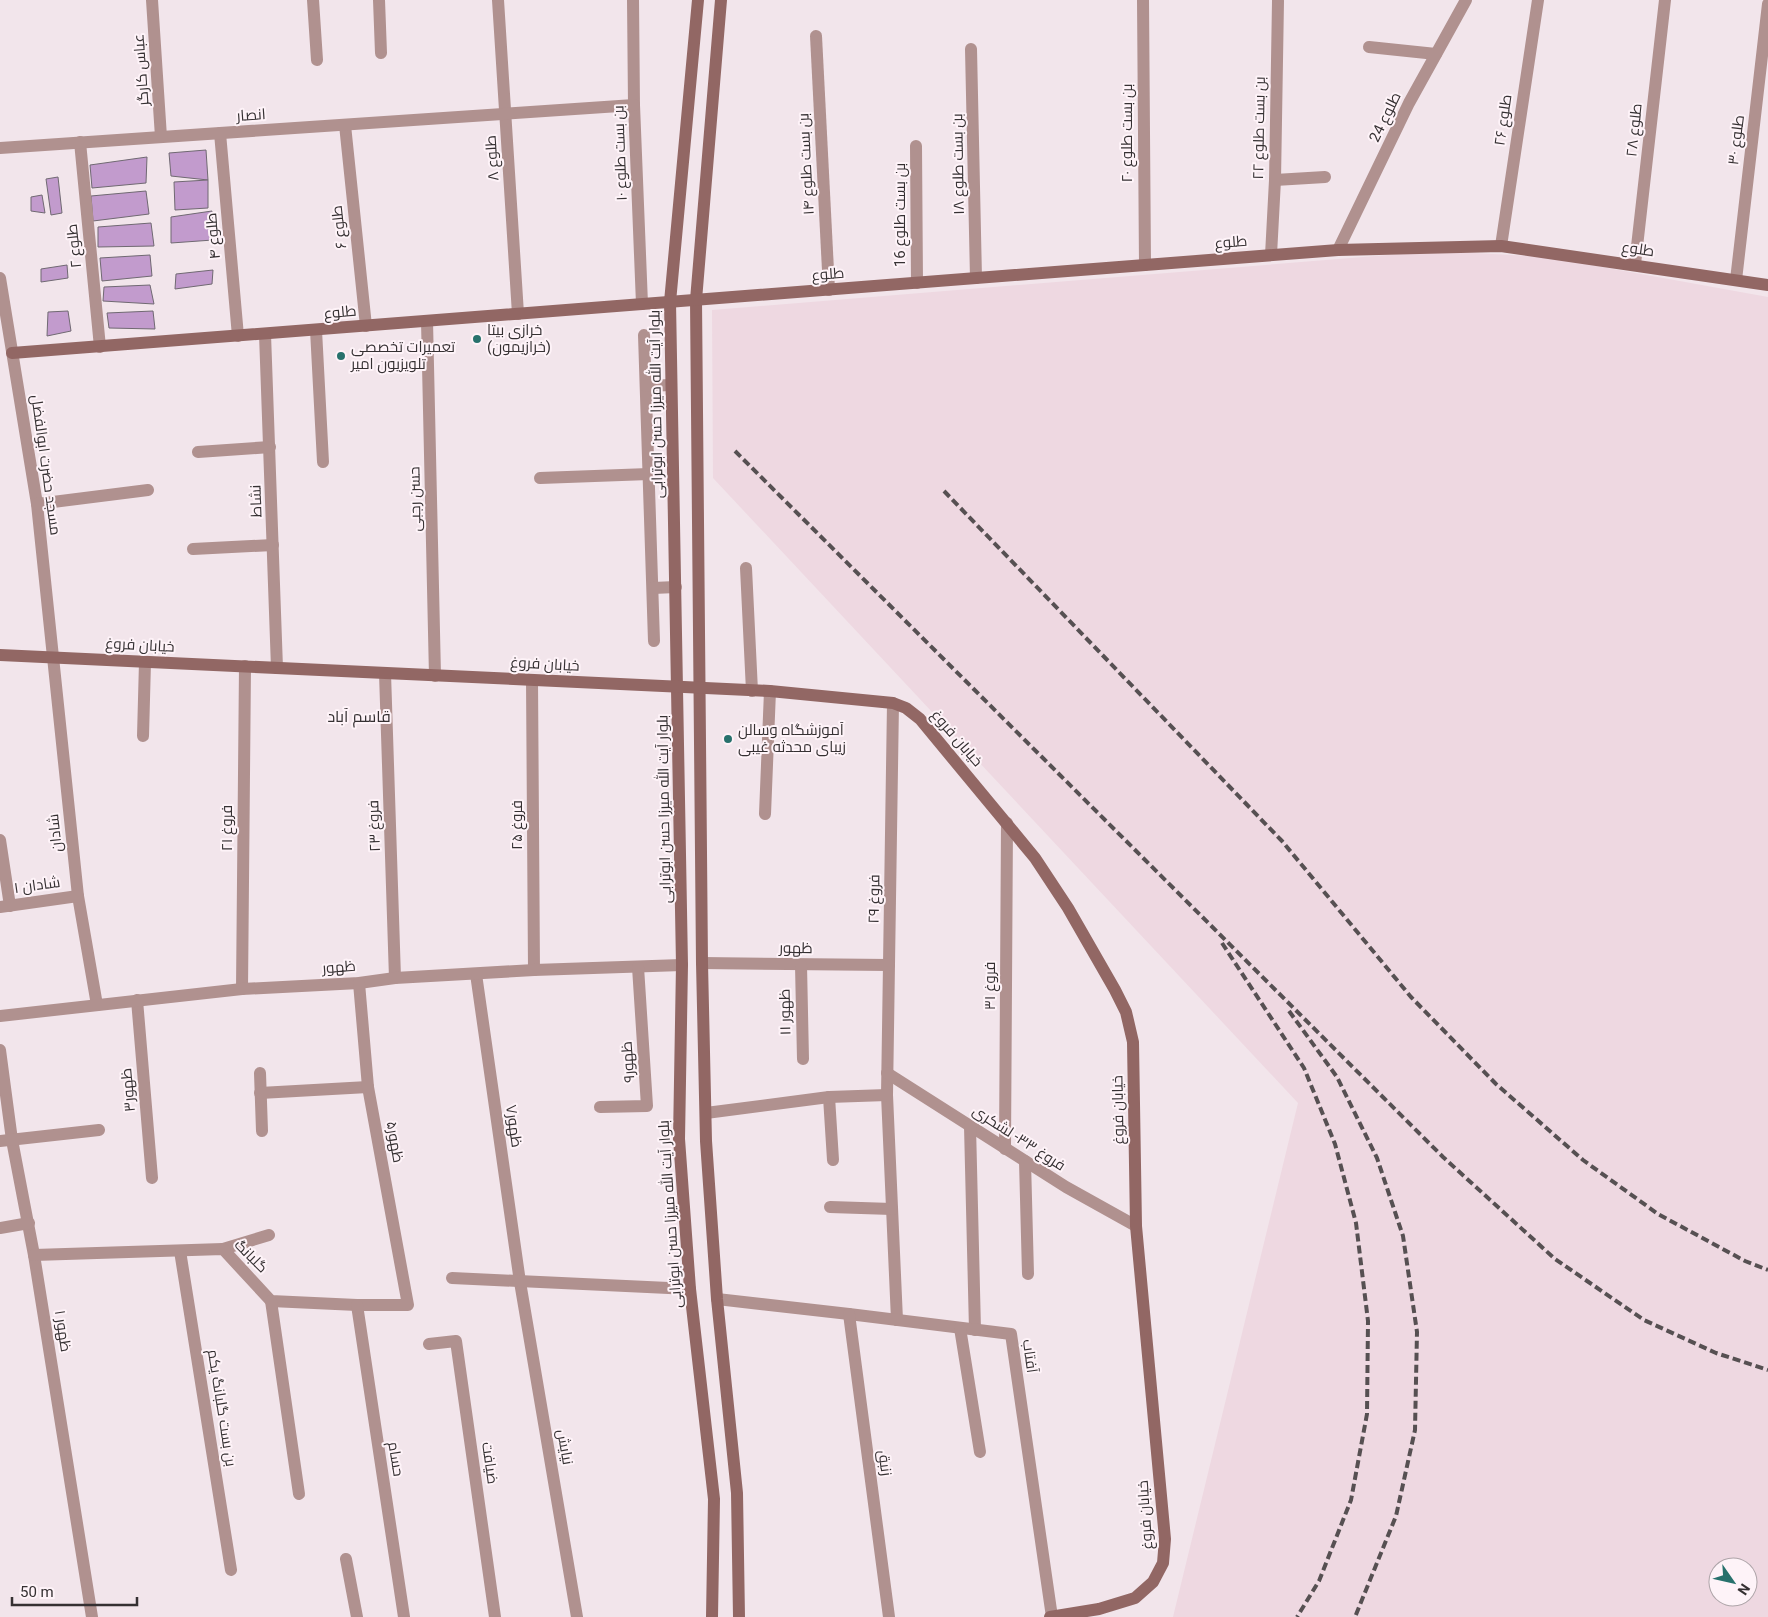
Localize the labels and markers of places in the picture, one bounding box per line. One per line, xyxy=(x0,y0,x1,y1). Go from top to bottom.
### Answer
place label: خرازی بیتا (خرازیمون) xyxy=(487,321,551,357)
marker: خرازی بیتا (خرازیمون) xyxy=(471,333,483,345)
place label: تعمیرات تخصصی تلویزیون امیر xyxy=(350,338,455,374)
marker: تعمیرات تخصصی تلویزیون امیر xyxy=(335,350,347,362)
place label: آموزشگاه وسالن زیبای محدثه غیبی xyxy=(738,721,846,757)
marker: آموزشگاه وسالن زیبای محدثه غیبی xyxy=(722,733,734,745)

